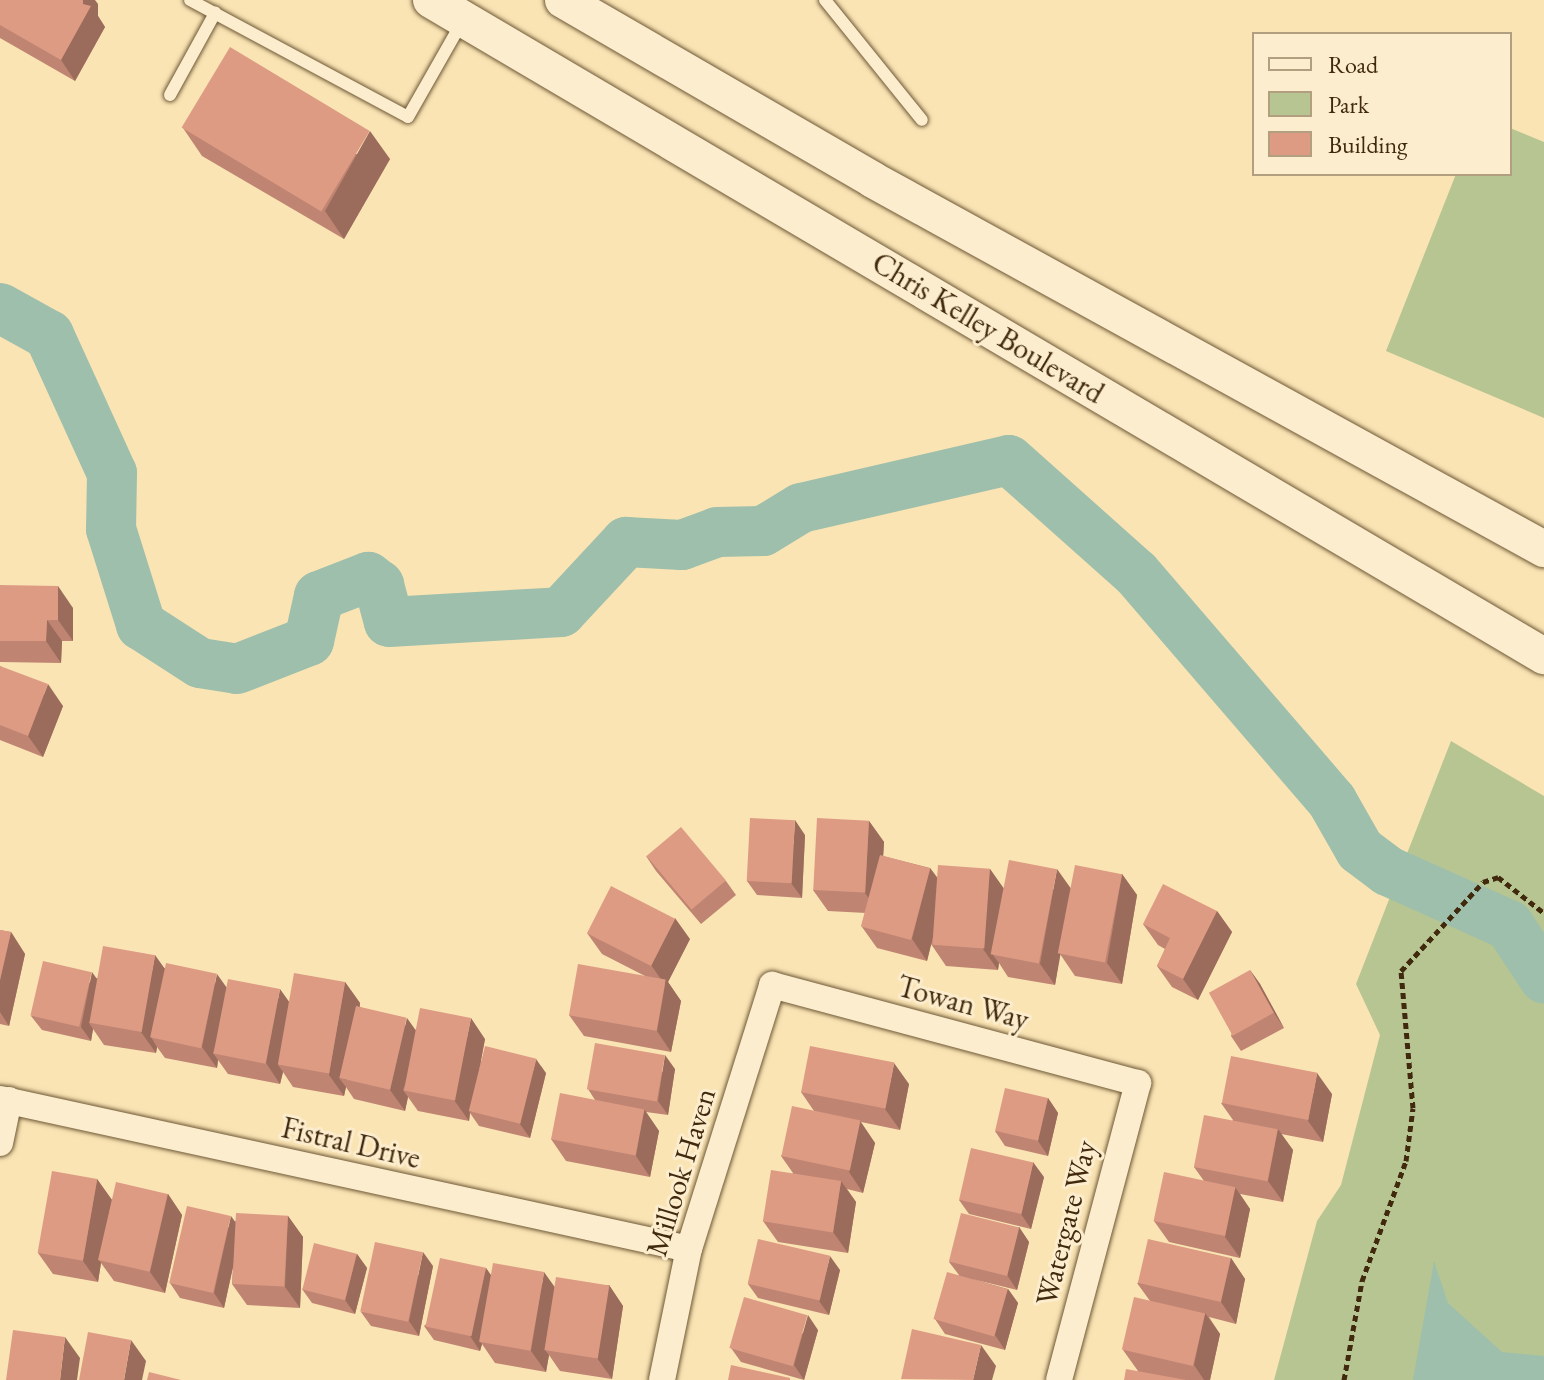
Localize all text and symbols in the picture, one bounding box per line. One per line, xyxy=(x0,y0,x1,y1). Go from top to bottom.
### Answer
legend xyxy=(1252,32,1512,176)
text: Road xyxy=(1328,49,1378,80)
text: Park xyxy=(1328,89,1369,120)
text: Building xyxy=(1328,129,1408,160)
street label: Chris Kelley Boulevard xyxy=(865,245,1111,411)
street label: Towan Way xyxy=(893,968,1033,1038)
street label: Millook Haven xyxy=(638,1084,724,1260)
street label: Fistral Drive xyxy=(278,1110,424,1176)
street label: Watergate Way xyxy=(1028,1137,1104,1309)

